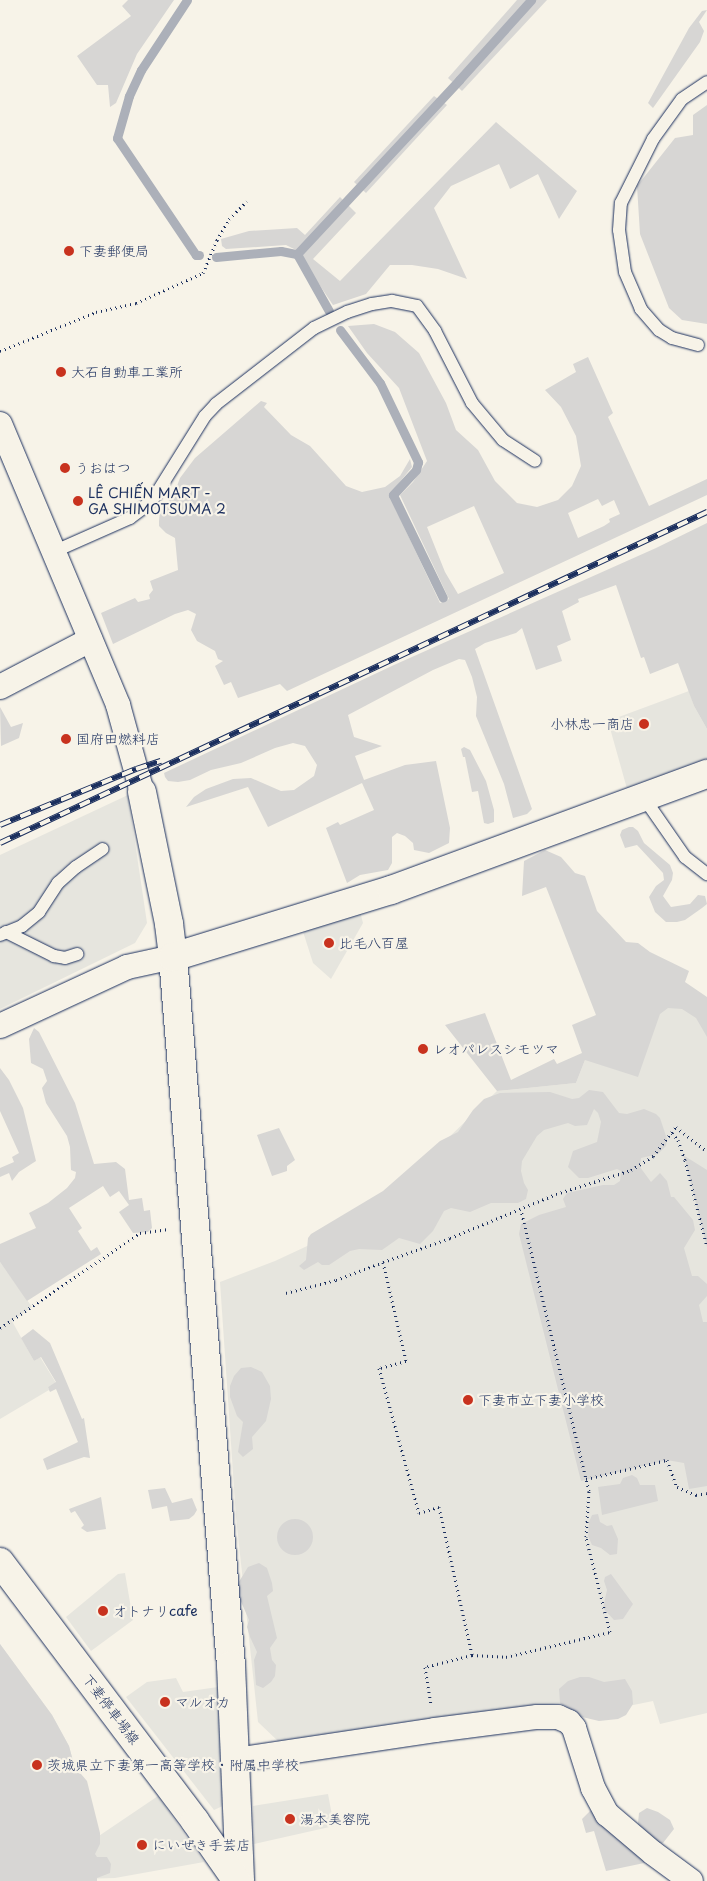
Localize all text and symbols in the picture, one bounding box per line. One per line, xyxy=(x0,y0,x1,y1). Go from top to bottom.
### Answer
place label: 下妻郵便局 xyxy=(79,243,149,259)
marker: 下妻郵便局 xyxy=(63,245,75,257)
place label: 大石自動車工業所 xyxy=(71,364,183,380)
marker: 大石自動車工業所 xyxy=(55,366,67,378)
place label: うおはつ xyxy=(75,460,131,476)
marker: うおはつ xyxy=(59,462,71,474)
place label: LÊ CHIẾN MART - GA SHIMOTSUMA 2 xyxy=(88,485,228,518)
marker: LÊ CHIẾN MART - GA SHIMOTSUMA 2 xyxy=(72,495,84,507)
place label: 小林忠一商店 xyxy=(550,716,634,732)
marker: 小林忠一商店 xyxy=(638,718,650,730)
place label: 国府田燃料店 xyxy=(76,731,160,747)
marker: 国府田燃料店 xyxy=(60,733,72,745)
place label: 比毛八百屋 xyxy=(339,935,409,951)
marker: 比毛八百屋 xyxy=(323,937,335,949)
place label: レオパレスシモツマ xyxy=(433,1041,559,1057)
marker: レオパレスシモツマ xyxy=(417,1043,429,1055)
place label: 下妻市立下妻小学校 xyxy=(478,1392,604,1408)
marker: 下妻市立下妻小学校 xyxy=(462,1394,474,1406)
place label: オトナリcafe xyxy=(113,1603,198,1619)
marker: オトナリcafe xyxy=(97,1605,109,1617)
street label: 下妻停車場線 xyxy=(79,1670,143,1748)
place label: マルオカ xyxy=(175,1694,231,1710)
marker: マルオカ xyxy=(159,1696,171,1708)
place label: 茨城県立下妻第一高等学校・附属中学校 xyxy=(47,1757,299,1773)
marker: 茨城県立下妻第一高等学校・附属中学校 xyxy=(31,1759,43,1771)
place label: 湯本美容院 xyxy=(300,1811,370,1827)
marker: 湯本美容院 xyxy=(284,1813,296,1825)
place label: にいぜき手芸店 xyxy=(152,1837,250,1853)
marker: にいぜき手芸店 xyxy=(136,1839,148,1851)

